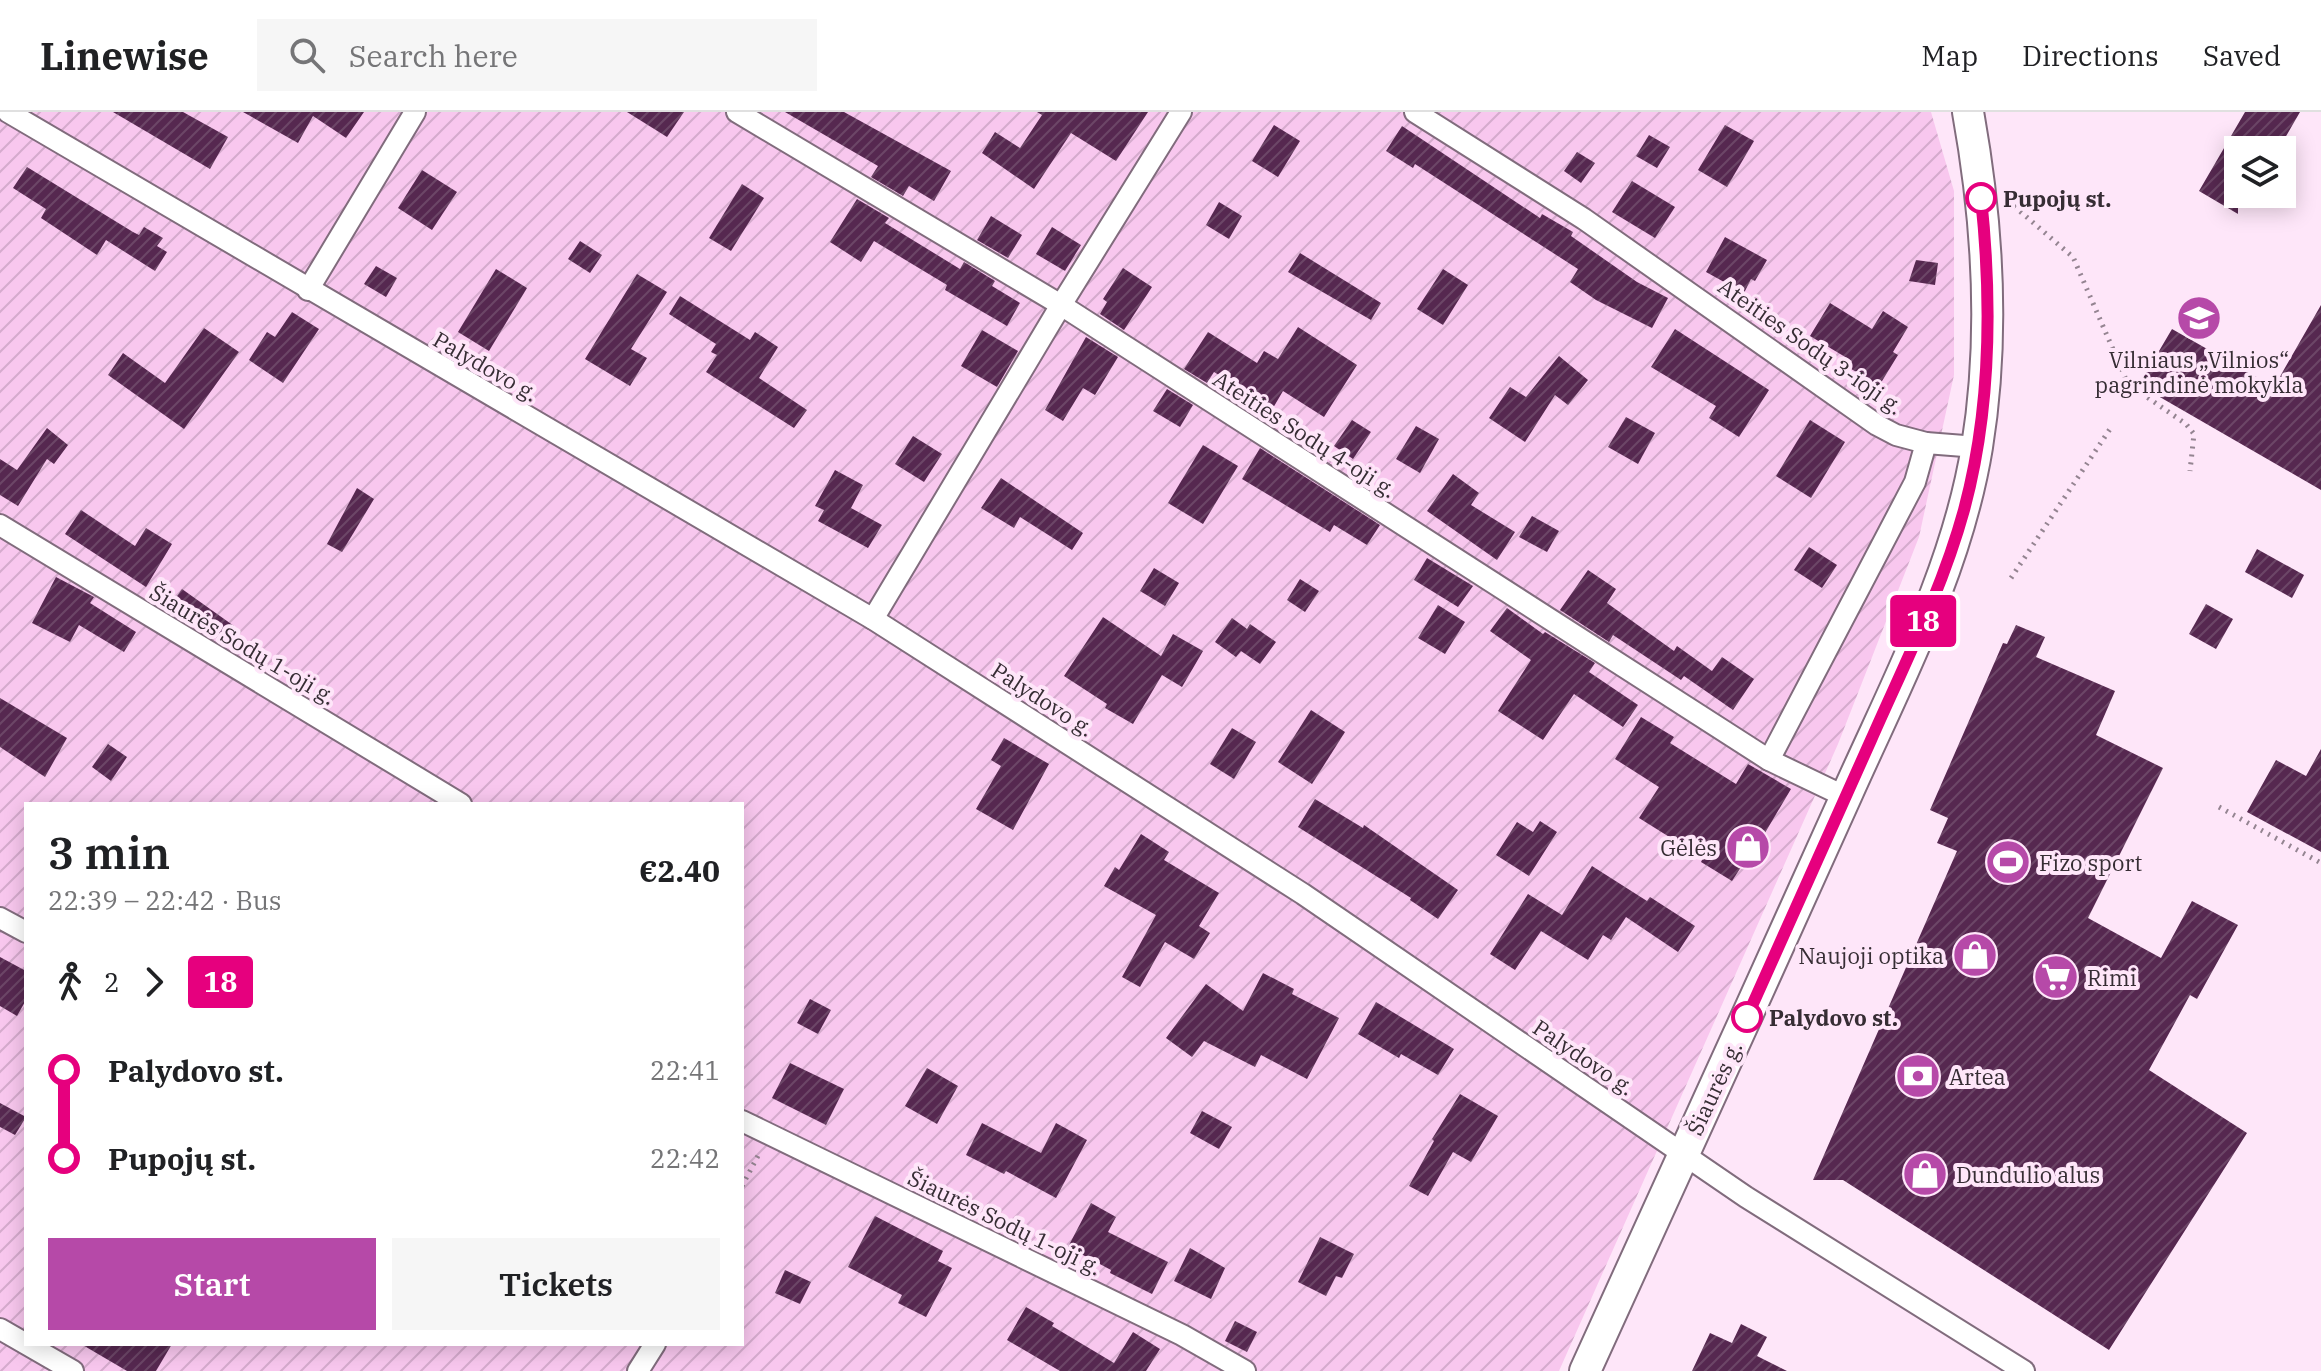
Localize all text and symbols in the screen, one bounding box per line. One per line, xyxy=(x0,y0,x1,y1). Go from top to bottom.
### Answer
search box xyxy=(257,19,817,91)
text: Linewise xyxy=(40,31,209,80)
icon: search xyxy=(285,33,329,77)
text: Search here xyxy=(349,36,518,75)
text: Map xyxy=(1921,37,1978,74)
text: Directions xyxy=(2022,37,2159,74)
text: Saved xyxy=(2203,37,2281,74)
map controls xyxy=(2224,136,2296,208)
button: layers xyxy=(2224,136,2296,208)
marker: Pupojų st. xyxy=(1966,183,1996,213)
place label: Pupojų st. xyxy=(2003,184,2111,213)
street label: Ateities Sodų 3-ioji g. xyxy=(1713,271,1909,421)
school or university icon: Vilniaus „Vilnios“ pagrindinė mokykla xyxy=(2175,294,2223,342)
street label: Palydovo g. xyxy=(428,324,544,408)
place label: Vilniaus „Vilnios“ pagrindinė mokykla xyxy=(2094,345,2304,399)
street label: Ateities Sodų 4-oji g. xyxy=(1208,364,1402,504)
street label: Šiaurės Sodų 1-oji g. xyxy=(145,577,341,711)
line badge: 18 xyxy=(1887,595,1959,647)
text: 18 xyxy=(1906,602,1940,639)
street label: Palydovo g. xyxy=(986,655,1100,743)
shop icon: Gėlės xyxy=(1724,823,1772,871)
text: 3 min xyxy=(48,824,170,881)
place label: Gėlės xyxy=(1660,833,1717,862)
sports icon: Fizo sport xyxy=(1984,838,2032,886)
place label: Fizo sport xyxy=(2039,848,2142,877)
text: €2.40 xyxy=(639,851,720,890)
text: 22:39 – 22:42 · Bus xyxy=(48,883,282,917)
shop icon: Naujoji optika xyxy=(1951,931,1999,979)
place label: Naujoji optika xyxy=(1798,941,1944,970)
supermarket icon: Rimi xyxy=(2032,953,2080,1001)
icon: walk xyxy=(48,960,92,1004)
icon: forward xyxy=(132,960,176,1004)
text: 18 xyxy=(204,963,237,1000)
place label: Rimi xyxy=(2087,963,2137,992)
text: 2 xyxy=(104,965,120,999)
marker: Palydovo st. xyxy=(1732,1002,1762,1032)
place label: Palydovo st. xyxy=(1769,1003,1898,1032)
street label: Palydovo g. xyxy=(1528,1012,1640,1102)
street label: Šiaurės g. xyxy=(1680,1036,1748,1140)
text: Palydovo st. xyxy=(108,1051,284,1090)
bank icon: Artea xyxy=(1894,1052,1942,1100)
text: 22:41 xyxy=(650,1053,720,1087)
place label: Artea xyxy=(1949,1062,2006,1091)
text: Pupojų st. xyxy=(108,1139,256,1178)
text: 22:42 xyxy=(650,1141,720,1175)
shop icon: Dundulio alus xyxy=(1901,1150,1949,1198)
place label: Dundulio alus xyxy=(1956,1160,2100,1189)
street label: Šiaurės Sodų 1-oji g. xyxy=(903,1163,1107,1281)
button: Start xyxy=(48,1238,376,1330)
button: Tickets xyxy=(392,1238,720,1330)

